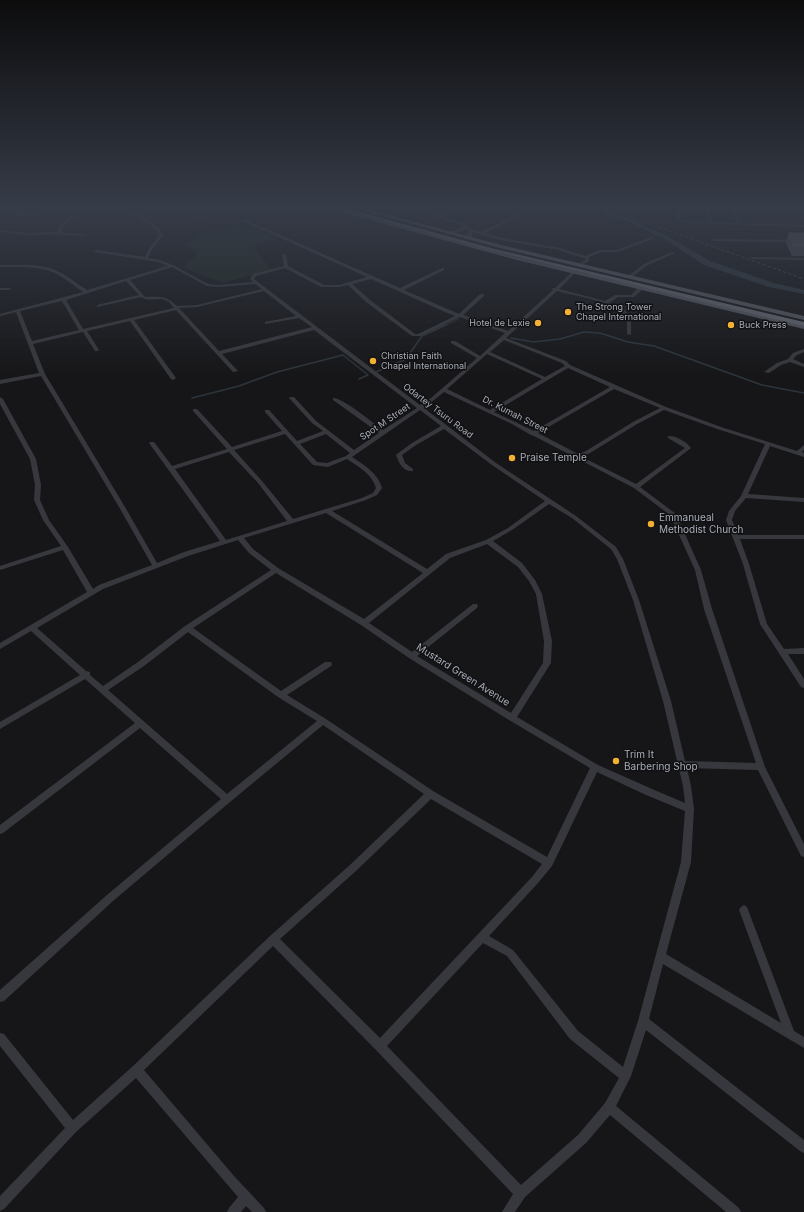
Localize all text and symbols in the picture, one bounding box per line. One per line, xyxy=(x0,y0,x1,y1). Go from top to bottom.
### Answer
place label: The Strong Tower Chapel International xyxy=(576,302,661,323)
marker: The Strong Tower Chapel International xyxy=(563,307,573,317)
place label: Hotel de Lexie xyxy=(469,318,530,328)
marker: Hotel de Lexie xyxy=(533,318,543,328)
marker: Buck Press xyxy=(726,320,736,330)
place label: Buck Press xyxy=(739,320,787,330)
place label: Christian Faith Chapel International xyxy=(381,351,466,372)
marker: Christian Faith Chapel International xyxy=(368,356,378,366)
street label: Odartey Tsuru Road xyxy=(401,381,475,441)
street label: Dr. Kumah Street xyxy=(481,394,549,436)
street label: Spot M Street xyxy=(358,401,412,443)
place label: Praise Temple xyxy=(520,452,587,464)
marker: Praise Temple xyxy=(507,453,517,463)
place label: Emmanueal Methodist Church xyxy=(659,512,743,536)
marker: Emmanueal Methodist Church xyxy=(646,519,656,529)
street label: Mustard Green Avenue xyxy=(414,641,512,709)
place label: Trim It Barbering Shop xyxy=(624,749,698,772)
marker: Trim It Barbering Shop xyxy=(611,756,621,766)

